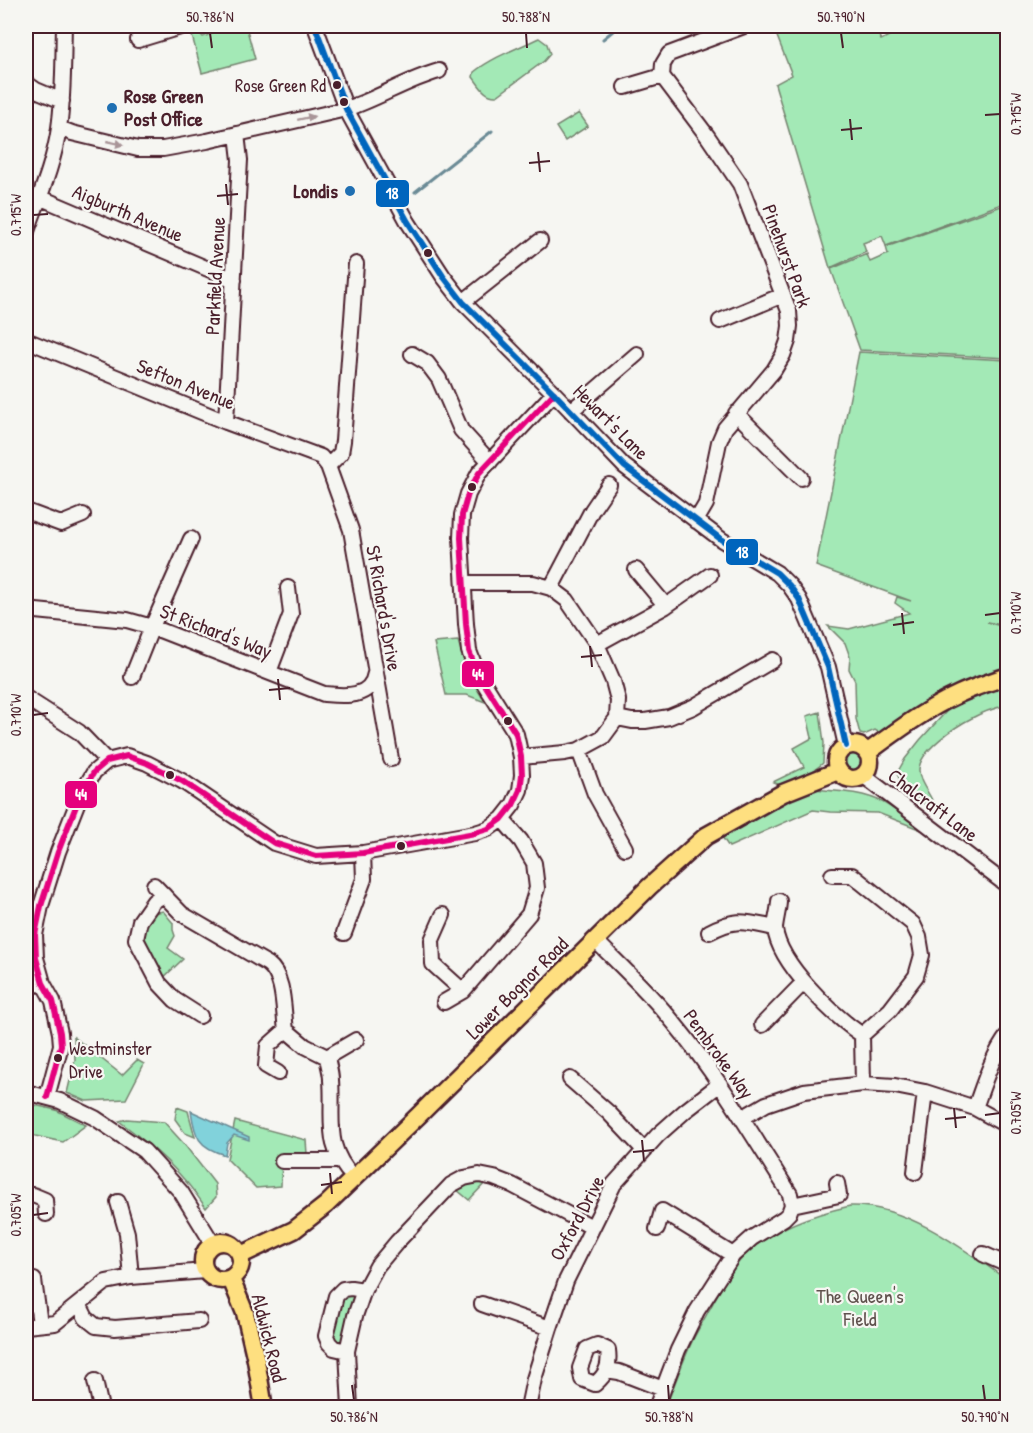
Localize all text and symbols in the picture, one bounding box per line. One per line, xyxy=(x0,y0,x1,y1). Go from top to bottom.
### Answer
text: 50.786°N xyxy=(186,6,234,27)
text: 50.788°N xyxy=(502,6,550,27)
text: 50.790°N xyxy=(817,6,865,27)
place label: Rose Green Rd xyxy=(235,73,326,98)
marker: Rose Green Rd xyxy=(331,79,343,91)
place label: Rose Green Post Office xyxy=(124,82,204,132)
text: 0.715°W xyxy=(1005,92,1026,135)
unlabelled marker xyxy=(338,96,350,108)
marker: Rose Green Post Office xyxy=(105,101,119,115)
one-way arrow xyxy=(297,113,316,122)
one-way arrow xyxy=(106,139,125,148)
street label: Aigburth Avenue xyxy=(69,177,188,248)
place label: Londis xyxy=(293,177,338,204)
line badge: 18 xyxy=(375,179,410,208)
text: 18 xyxy=(386,182,398,204)
marker: Londis xyxy=(343,184,357,198)
text: 0.715°W xyxy=(5,193,26,236)
street label: Pinehurst Park xyxy=(756,201,819,311)
street label: Parkfield Avenue xyxy=(198,216,231,336)
unlabelled marker xyxy=(422,247,434,259)
street label: Sefton Avenue xyxy=(133,352,239,415)
street label: Hewart's Lane xyxy=(568,378,655,465)
unlabelled marker xyxy=(466,481,478,493)
line badge: 18 xyxy=(725,538,759,566)
text: 18 xyxy=(736,541,748,563)
street label: St Richard's Drive xyxy=(360,543,409,673)
text: 0.710°W xyxy=(1005,591,1026,634)
street label: St Richard's Way xyxy=(156,597,276,664)
line badge: 44 xyxy=(461,660,495,688)
text: 44 xyxy=(472,663,484,685)
text: 0.710°W xyxy=(5,693,26,736)
unlabelled marker xyxy=(502,715,514,727)
street label: Chalcraft Lane xyxy=(883,762,984,848)
unlabelled marker xyxy=(164,769,176,781)
line badge: 44 xyxy=(64,780,98,809)
text: 44 xyxy=(75,783,87,805)
unlabelled marker xyxy=(395,840,407,852)
street label: Lower Bognor Road xyxy=(460,930,574,1045)
street label: Pembroke Way xyxy=(678,1003,761,1104)
place label: Westminster Drive xyxy=(69,1036,152,1084)
marker: Westminster Drive xyxy=(52,1052,64,1064)
text: 0.705°W xyxy=(1005,1091,1026,1135)
street label: Oxford Drive xyxy=(543,1170,610,1265)
text: 0.705°W xyxy=(5,1193,26,1237)
park label: The Queen's Field xyxy=(816,1282,904,1332)
street label: Aldwick Road xyxy=(245,1291,294,1385)
text: 50.786°N xyxy=(330,1406,378,1427)
text: 50.788°N xyxy=(645,1406,693,1427)
text: 50.790°N xyxy=(961,1406,1009,1427)

